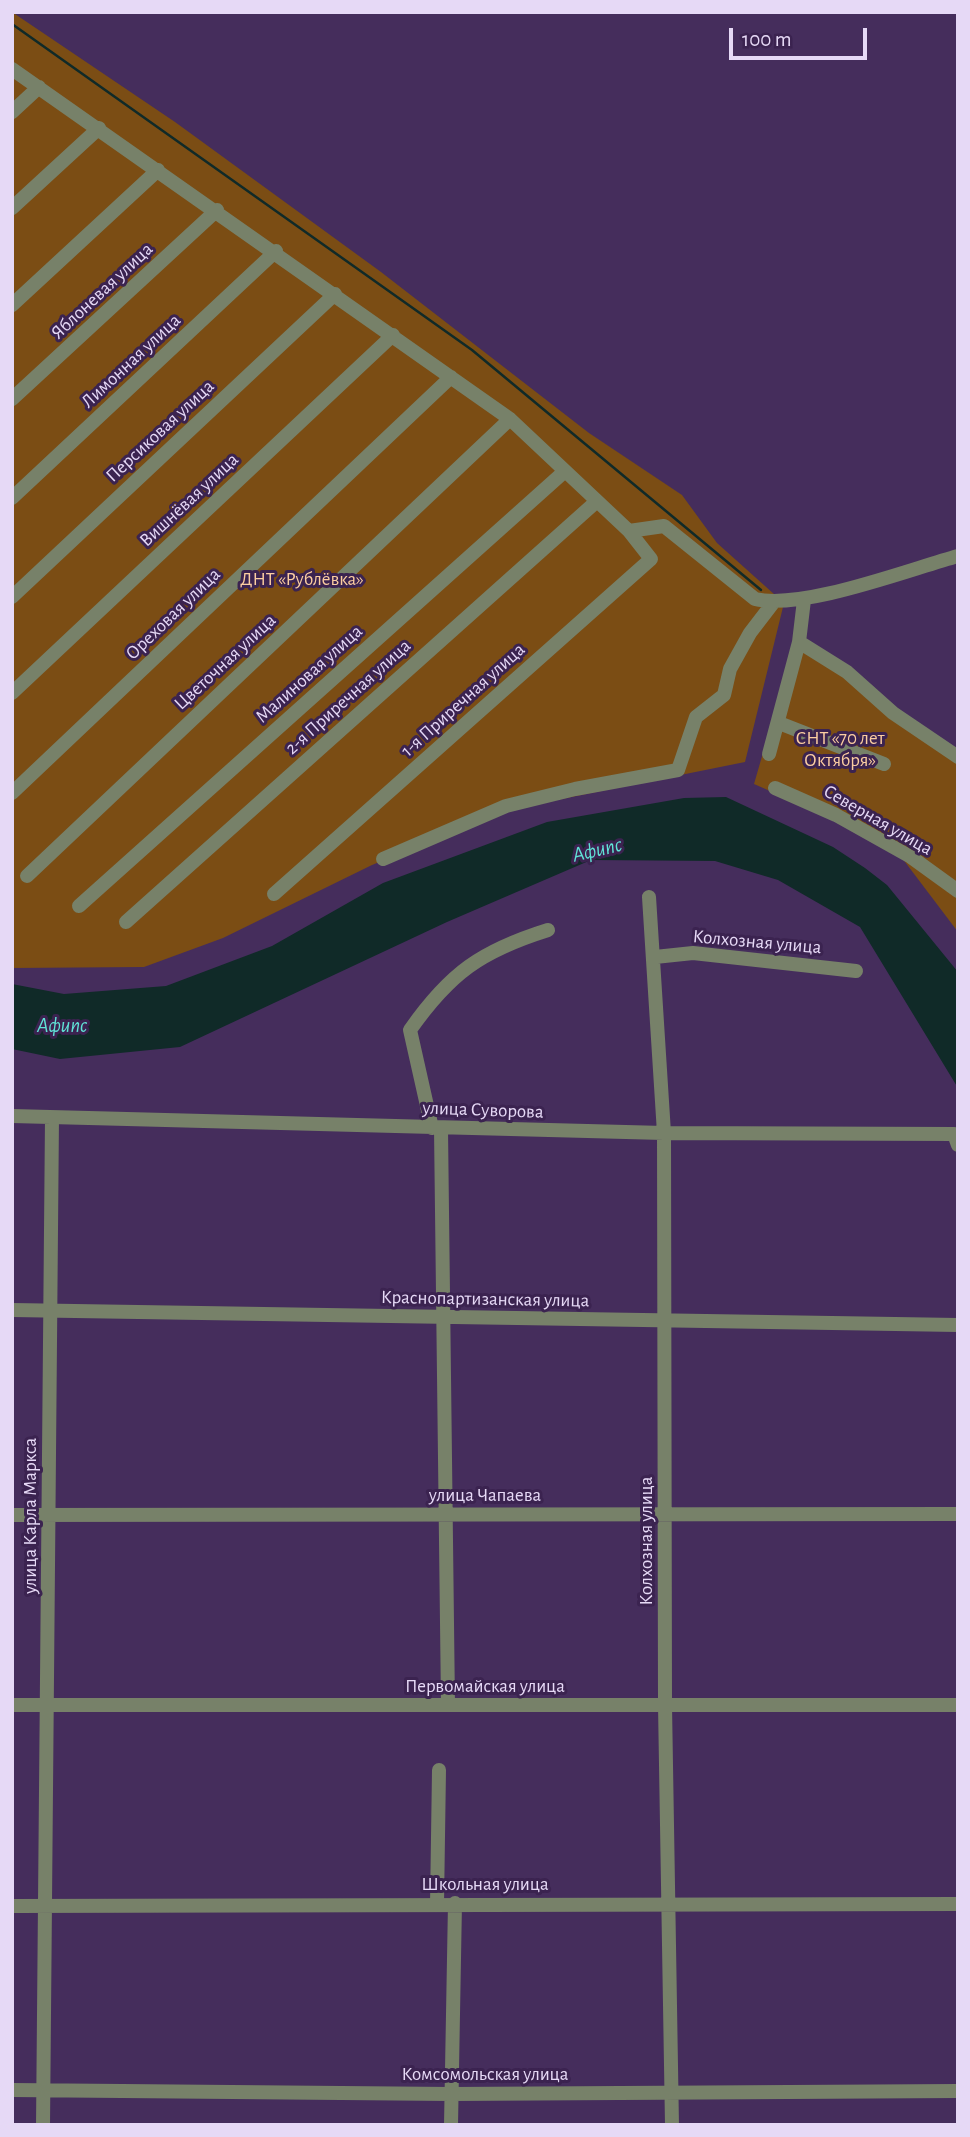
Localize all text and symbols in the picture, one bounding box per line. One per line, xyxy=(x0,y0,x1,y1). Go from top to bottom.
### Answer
scale bar xyxy=(732,14,870,58)
text: 100 m xyxy=(742,29,792,50)
street label: Яблоневая улица xyxy=(46,238,158,344)
street label: Лимонная улица xyxy=(77,309,185,413)
street label: Персиковая улица xyxy=(101,375,219,487)
street label: Вишнёвая улица xyxy=(135,448,243,552)
street label: Ореховая улица xyxy=(121,563,225,665)
park label: ДНТ «Рублёвка» xyxy=(240,568,364,590)
street label: Цветочная улица xyxy=(169,609,281,715)
street label: Малиновая улица xyxy=(251,620,367,728)
street label: 2-я Приречная улица xyxy=(280,635,416,759)
street label: 1-я Приречная улица xyxy=(396,638,530,762)
park label: СНТ «70 лет Октября» xyxy=(795,727,885,771)
street label: Северная улица xyxy=(820,780,936,860)
water label: Афипс xyxy=(570,832,624,868)
street label: Колхозная улица xyxy=(692,925,822,959)
water label: Афипс xyxy=(37,1013,87,1039)
street label: улица Суворова xyxy=(422,1096,544,1124)
street label: Краснопартизанская улица xyxy=(381,1286,589,1312)
street label: улица Карла Маркса xyxy=(19,1438,41,1594)
street label: Колхозная улица xyxy=(635,1476,657,1606)
street label: улица Чапаева xyxy=(429,1484,541,1506)
street label: Первомайская улица xyxy=(405,1675,565,1697)
street label: Школьная улица xyxy=(421,1873,549,1895)
street label: Комсомольская улица xyxy=(401,2063,569,2085)

